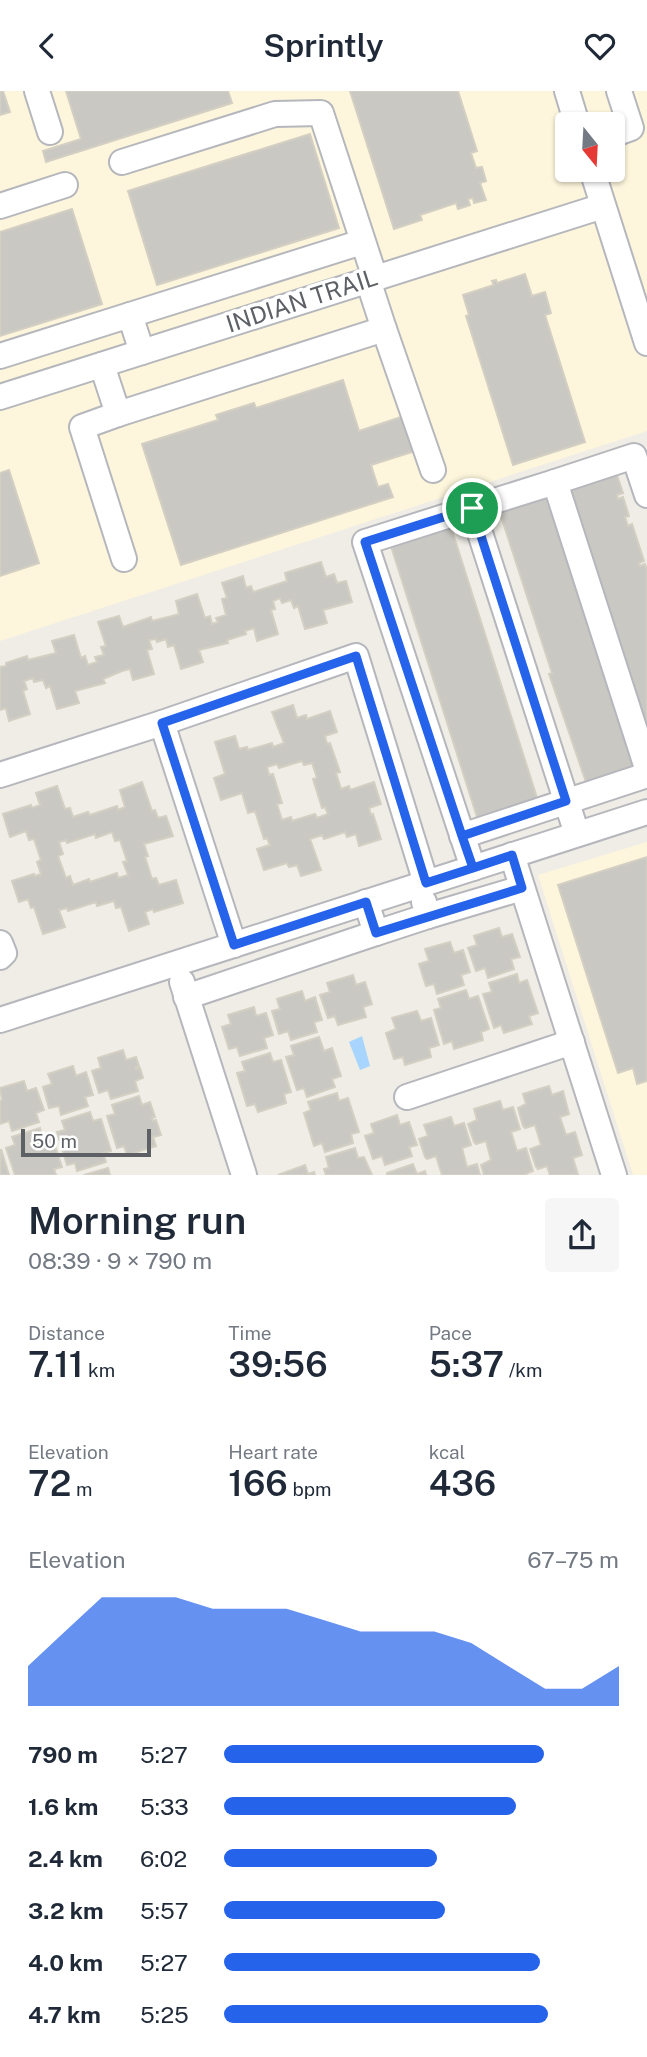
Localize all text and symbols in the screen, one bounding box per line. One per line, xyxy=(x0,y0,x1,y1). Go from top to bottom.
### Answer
icon: back xyxy=(28,27,66,65)
text: Sprintly xyxy=(263,27,384,64)
icon: heart xyxy=(581,27,619,65)
north arrow xyxy=(555,112,625,182)
map controls xyxy=(555,112,625,182)
street label: INDIAN TRAIL xyxy=(222,262,381,338)
pin xyxy=(442,478,502,538)
icon: arrive xyxy=(453,489,491,527)
scale bar xyxy=(21,1126,150,1158)
text: 50 m xyxy=(32,1130,77,1152)
text: Morning run xyxy=(28,1198,246,1243)
button: share xyxy=(545,1198,619,1272)
text: 08:39 · 9 × 790 m xyxy=(28,1247,212,1274)
text: Distance xyxy=(28,1322,105,1344)
text: Time xyxy=(228,1322,272,1344)
text: Pace xyxy=(429,1322,472,1344)
text: 7.11 xyxy=(28,1344,83,1385)
text: 39:56 xyxy=(228,1344,328,1385)
text: 5:37 xyxy=(429,1344,504,1385)
text: km xyxy=(83,1359,115,1381)
text: /km xyxy=(504,1359,542,1381)
text: Elevation xyxy=(28,1441,109,1463)
text: Heart rate xyxy=(228,1441,318,1463)
text: kcal xyxy=(429,1441,465,1463)
text: 72 xyxy=(28,1463,71,1504)
text: 166 xyxy=(228,1463,288,1504)
text: 436 xyxy=(429,1463,496,1504)
text: m xyxy=(71,1478,92,1500)
text: bpm xyxy=(288,1478,332,1500)
text: Elevation xyxy=(28,1546,126,1573)
text: 67–75 m xyxy=(527,1546,619,1573)
text: 790 m xyxy=(28,1741,98,1768)
text: 5:27 xyxy=(140,1741,188,1768)
text: 1.6 km xyxy=(28,1793,98,1820)
text: 5:33 xyxy=(140,1793,189,1820)
text: 2.4 km xyxy=(28,1845,103,1872)
text: 6:02 xyxy=(140,1845,187,1872)
text: 3.2 km xyxy=(28,1897,104,1924)
text: 5:57 xyxy=(140,1897,188,1924)
text: 4.0 km xyxy=(28,1949,103,1976)
text: 5:27 xyxy=(140,1949,188,1976)
text: 4.7 km xyxy=(28,2001,101,2028)
text: 5:25 xyxy=(140,2001,189,2028)

